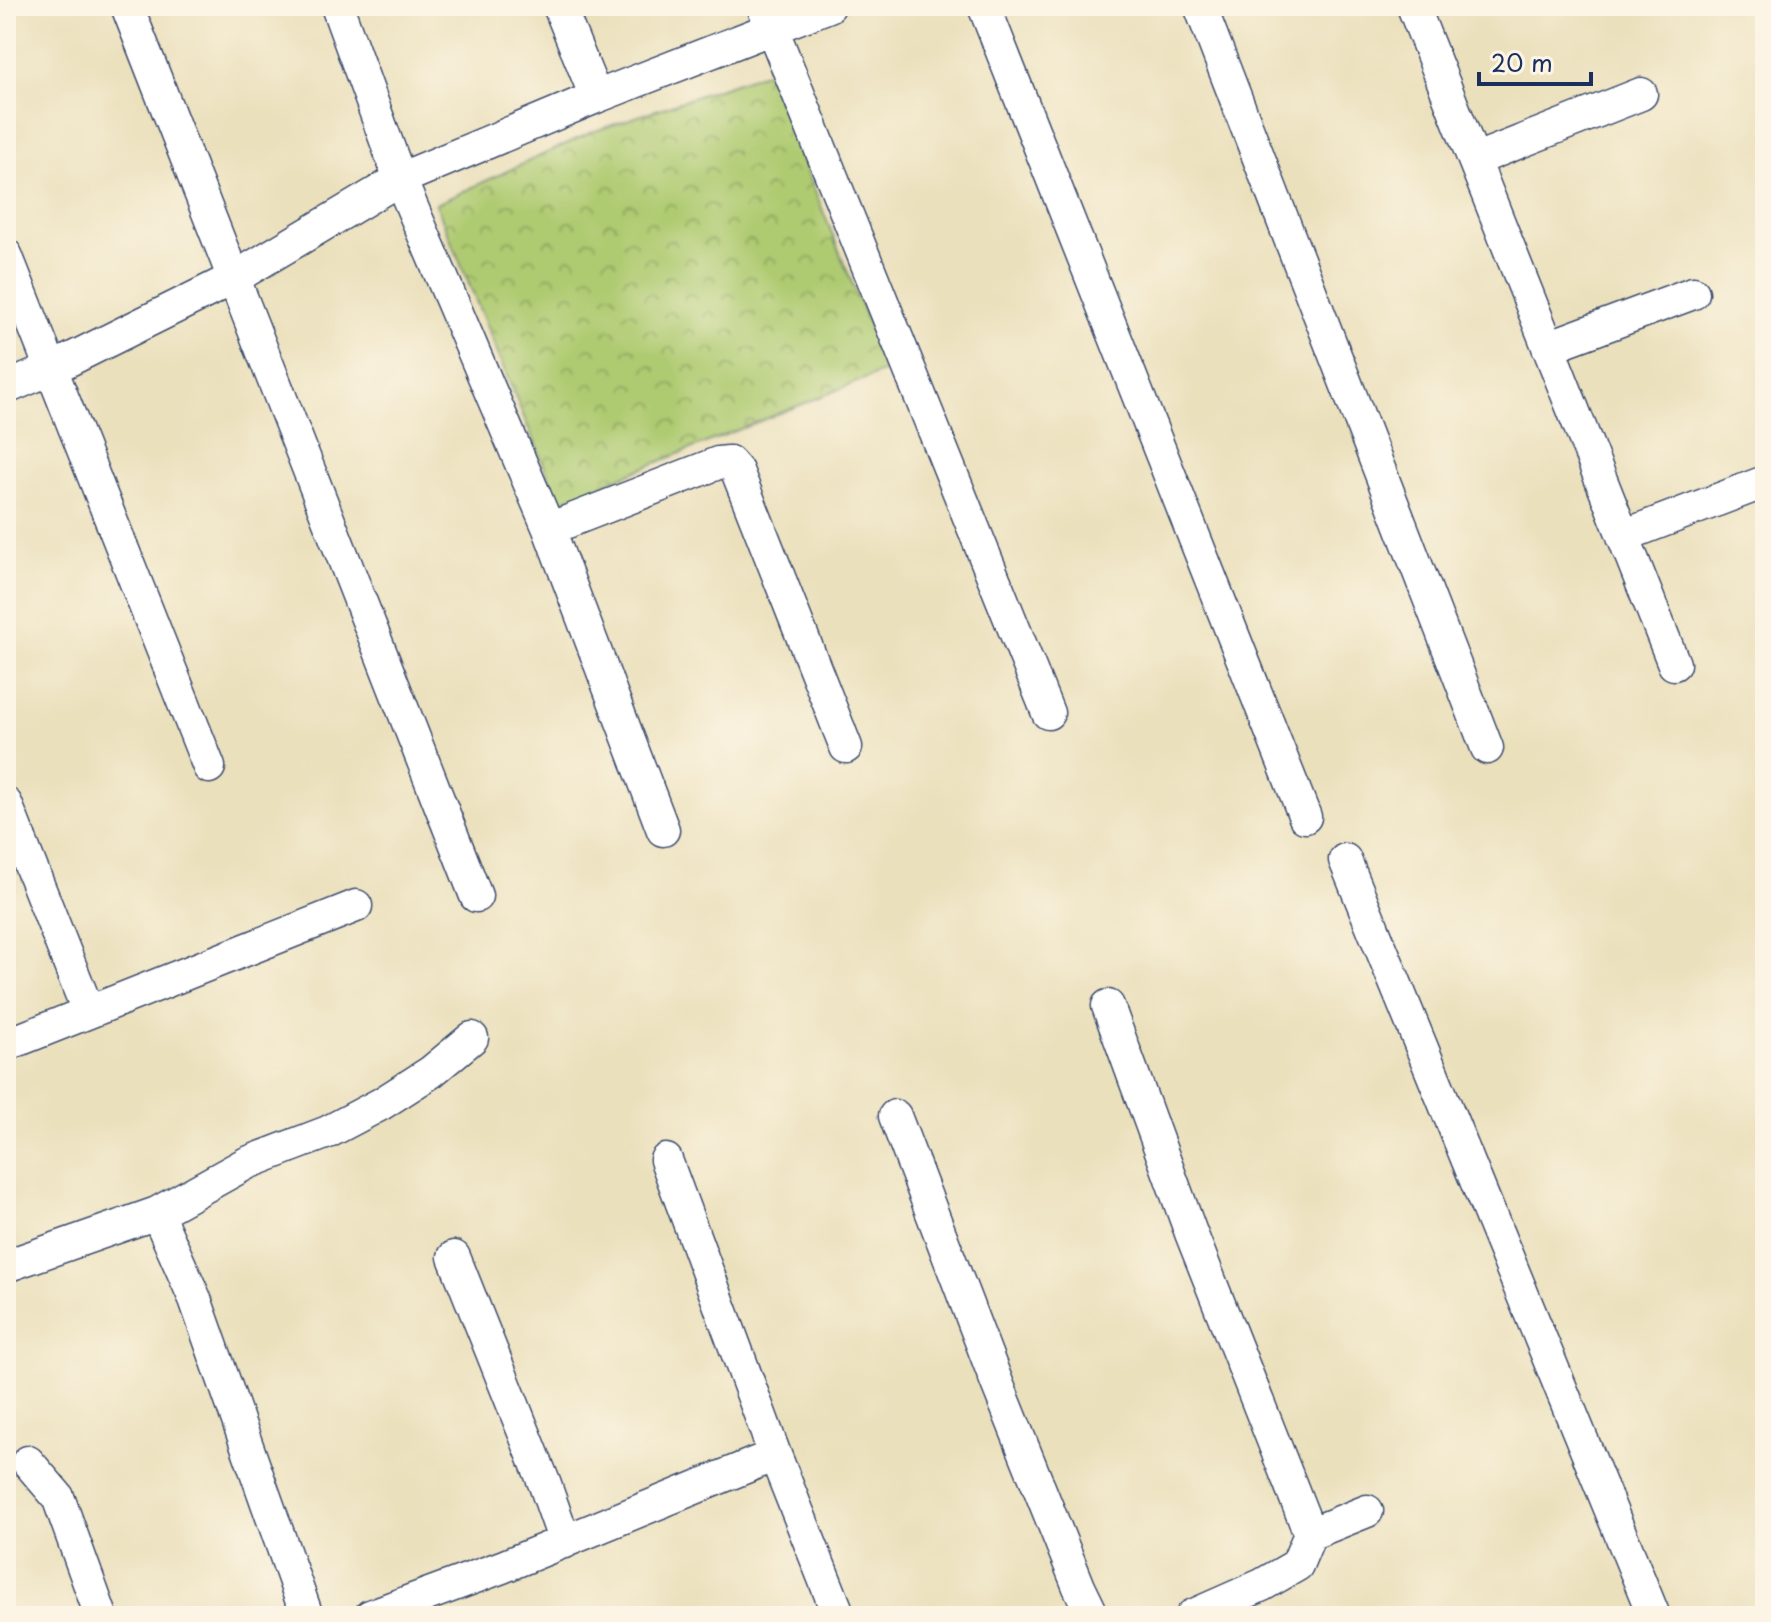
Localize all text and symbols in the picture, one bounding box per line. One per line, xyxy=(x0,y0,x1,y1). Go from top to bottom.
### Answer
scale bar xyxy=(1479,36,1591,86)
text: 20 m xyxy=(1491,44,1553,80)

